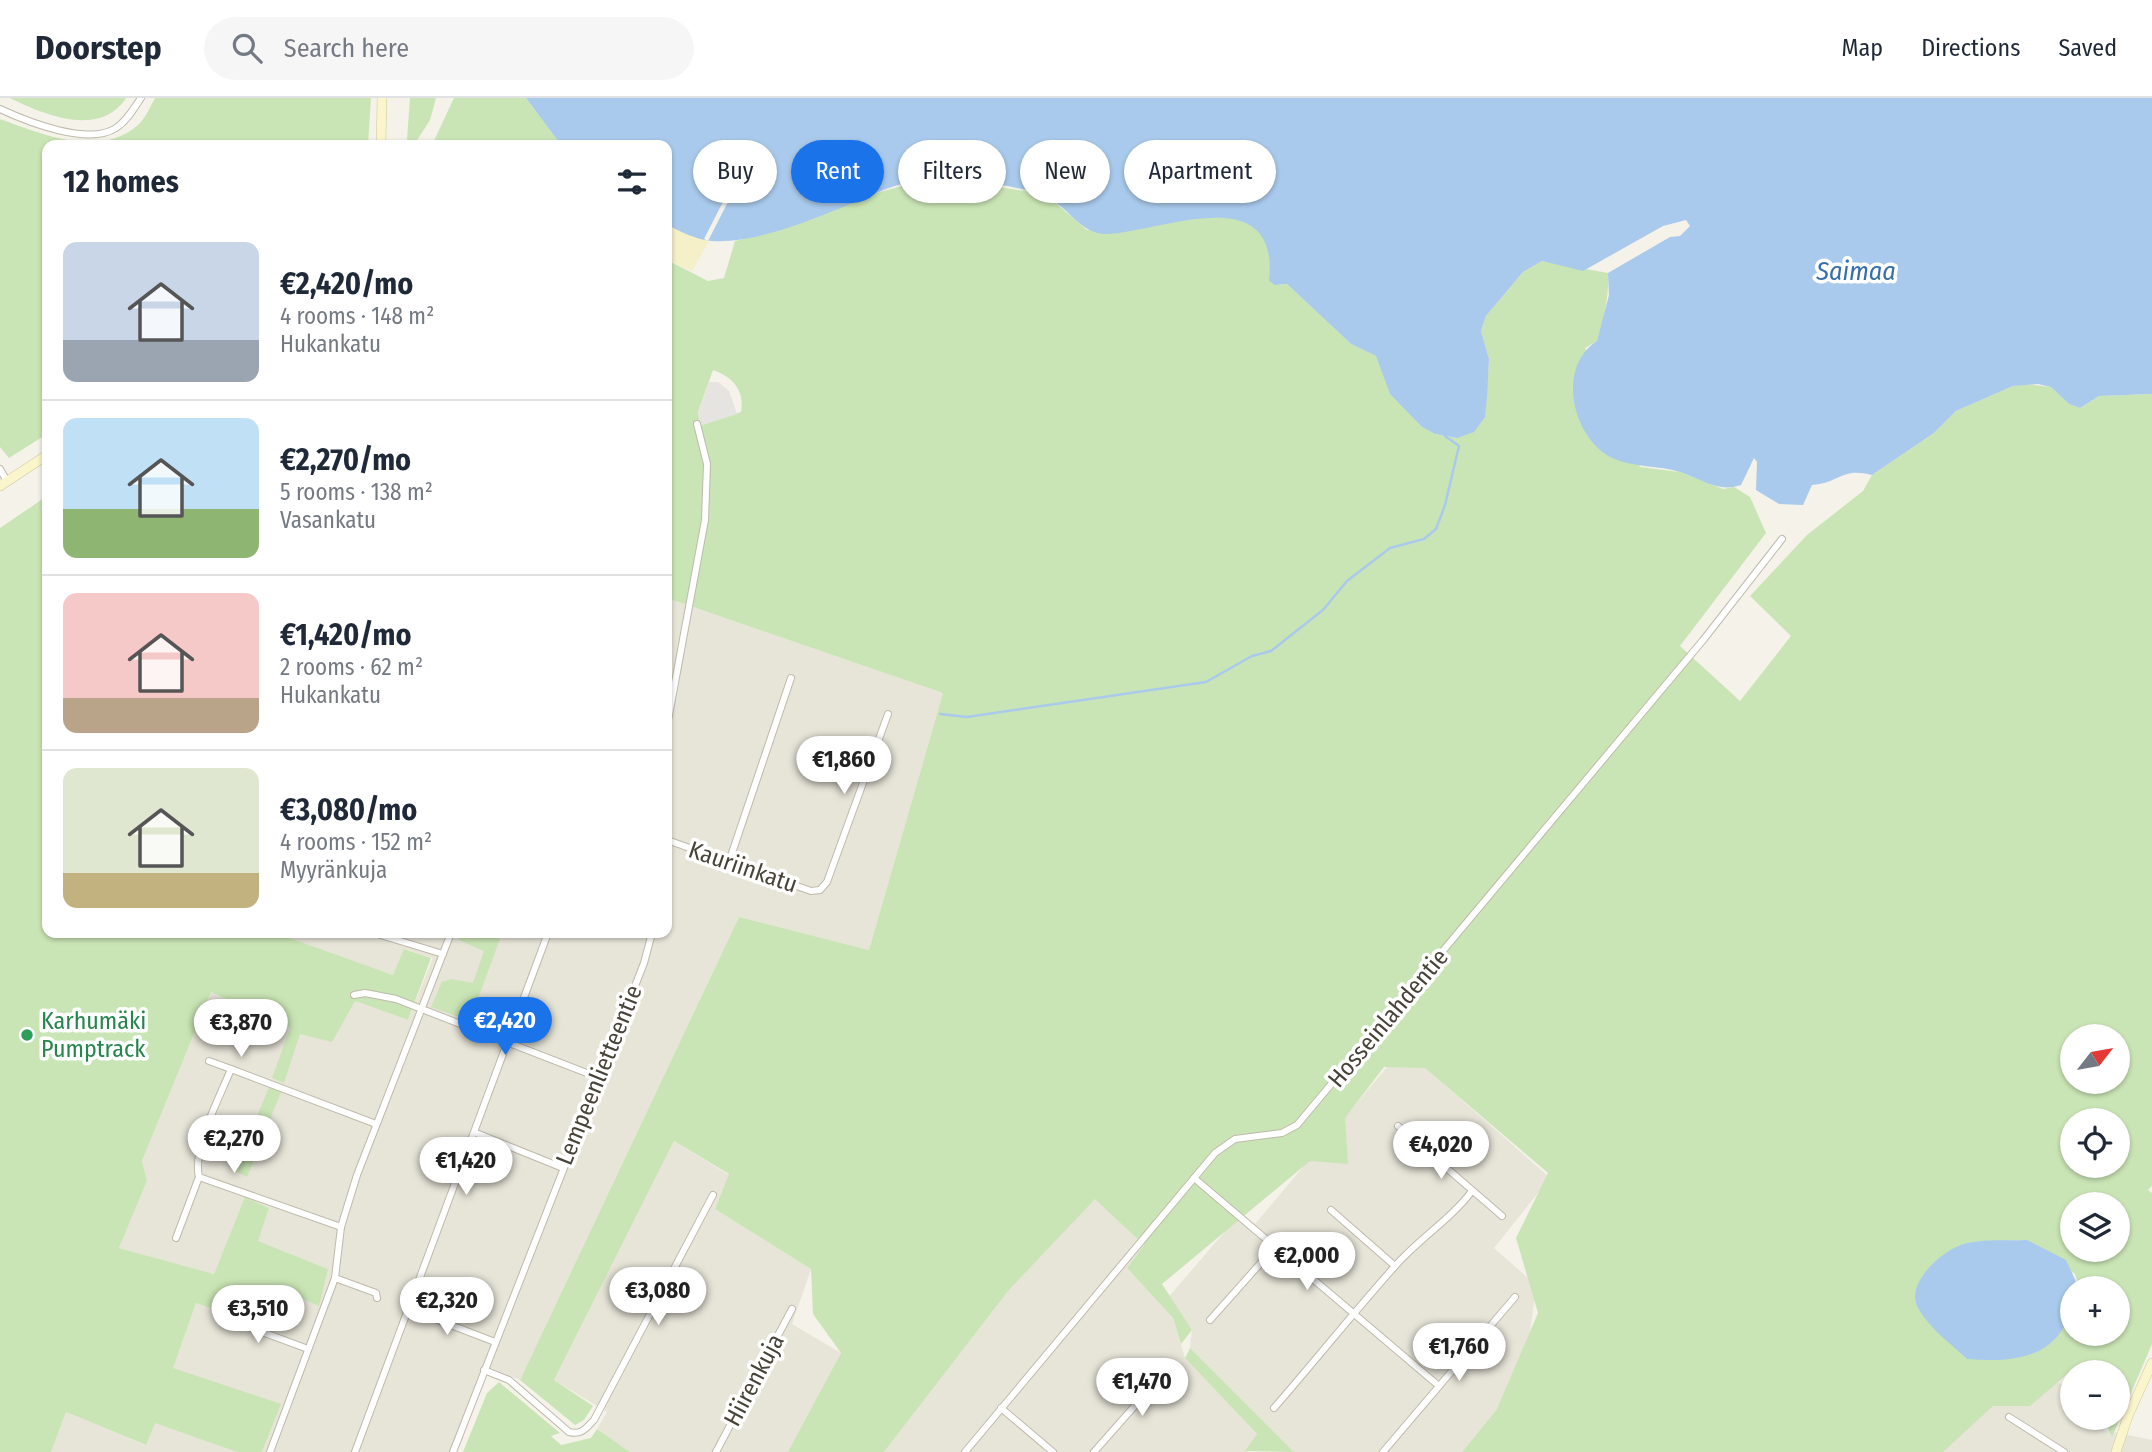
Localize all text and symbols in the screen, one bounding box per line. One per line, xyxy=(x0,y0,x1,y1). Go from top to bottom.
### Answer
search box xyxy=(204,17,694,80)
text: Doorstep xyxy=(35,28,162,68)
icon: search xyxy=(228,29,266,67)
text: Search here xyxy=(284,33,409,64)
text: Map xyxy=(1842,34,1883,62)
text: Directions xyxy=(1921,34,2020,62)
text: Saved xyxy=(2058,34,2117,62)
chip: Buy xyxy=(693,140,777,203)
chip: Rent xyxy=(791,140,884,203)
chip: Filters xyxy=(898,140,1006,203)
chip: New xyxy=(1020,140,1110,203)
chip: Apartment xyxy=(1124,140,1276,203)
icon: filters xyxy=(613,163,651,201)
text: 12 homes xyxy=(63,164,179,200)
water label: Saimaa xyxy=(1815,256,1896,287)
text: €2,420/mo xyxy=(280,266,413,302)
icon: home xyxy=(119,270,203,354)
text: 4 rooms · 148 m² xyxy=(280,302,434,330)
text: Hukankatu xyxy=(280,330,381,358)
text: €2,270/mo xyxy=(280,442,411,478)
icon: home xyxy=(119,446,203,530)
text: 5 rooms · 138 m² xyxy=(280,478,433,506)
text: Vasankatu xyxy=(280,506,376,534)
text: €1,420/mo xyxy=(280,617,411,653)
icon: home xyxy=(119,621,203,705)
text: 2 rooms · 62 m² xyxy=(280,653,423,681)
text: Hukankatu xyxy=(280,681,381,709)
pin: €1,860 xyxy=(787,736,901,796)
text: €1,860 xyxy=(812,745,876,773)
text: €3,080/mo xyxy=(280,792,417,828)
icon: home xyxy=(119,796,203,880)
text: 4 rooms · 152 m² xyxy=(280,828,432,856)
street label: Kauriinkatu xyxy=(685,835,801,899)
text: Myyränkuja xyxy=(280,856,387,884)
street label: Hosseinlahdentie xyxy=(1322,943,1454,1093)
street label: Lempeenlietteentie xyxy=(550,981,648,1169)
pin: €2,420 xyxy=(448,998,562,1057)
pin: €3,870 xyxy=(184,1000,298,1059)
text: €2,420 xyxy=(474,1006,536,1034)
place label: Karhumäki Pumptrack xyxy=(41,1007,146,1063)
text: €3,870 xyxy=(210,1008,272,1036)
north arrow xyxy=(2060,1024,2130,1094)
map controls xyxy=(2060,1024,2130,1430)
marker: Karhumäki Pumptrack xyxy=(19,1027,35,1043)
button: locate xyxy=(2060,1108,2130,1178)
pin: €2,270 xyxy=(177,1116,291,1175)
pin: €4,020 xyxy=(1384,1122,1498,1181)
text: €2,270 xyxy=(204,1124,264,1152)
text: €4,020 xyxy=(1409,1130,1473,1158)
pin: €1,420 xyxy=(409,1138,523,1197)
text: €1,420 xyxy=(436,1146,496,1174)
button: layers xyxy=(2060,1192,2130,1262)
pin: €2,000 xyxy=(1250,1232,1364,1292)
text: €2,000 xyxy=(1274,1241,1340,1269)
pin: €3,080 xyxy=(601,1268,715,1327)
text: €3,080 xyxy=(625,1276,691,1304)
button: + xyxy=(2060,1276,2130,1346)
pin: €2,320 xyxy=(390,1278,504,1337)
pin: €3,510 xyxy=(201,1286,315,1345)
text: €2,320 xyxy=(416,1286,478,1314)
text: €3,510 xyxy=(228,1294,288,1322)
pin: €1,760 xyxy=(1402,1324,1516,1383)
street label: Hiirenkuja xyxy=(718,1329,790,1431)
text: €1,760 xyxy=(1429,1332,1489,1360)
pin: €1,470 xyxy=(1085,1358,1199,1418)
button: − xyxy=(2060,1360,2130,1430)
text: €1,470 xyxy=(1112,1367,1172,1395)

